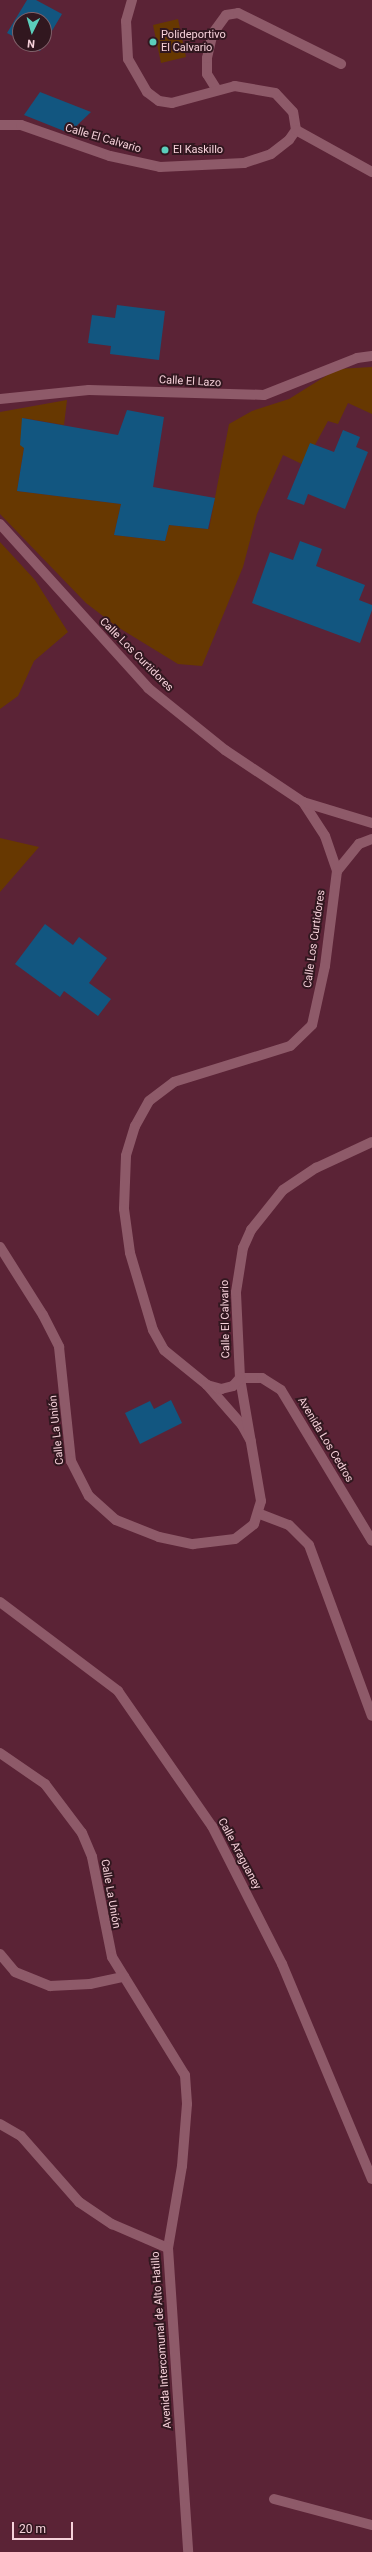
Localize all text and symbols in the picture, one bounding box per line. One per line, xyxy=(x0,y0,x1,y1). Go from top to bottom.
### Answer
north arrow xyxy=(12,12,52,52)
place label: Polideportivo El Calvario xyxy=(161,29,226,55)
text: N xyxy=(27,37,35,50)
marker: Polideportivo El Calvario xyxy=(148,37,158,47)
street label: Calle El Calvario xyxy=(63,122,143,156)
place label: El Kaskillo xyxy=(173,143,223,157)
marker: El Kaskillo xyxy=(160,145,170,155)
street label: Calle El Lazo xyxy=(159,374,221,390)
street label: Calle Los Curtidores xyxy=(96,615,176,695)
street label: Calle Los Curtidores xyxy=(302,889,328,989)
street label: Calle El Calvario xyxy=(219,1280,233,1358)
street label: Calle La Unión xyxy=(47,1395,67,1465)
street label: Avenida Los Cedros xyxy=(294,1395,356,1485)
street label: Calle Araguaney xyxy=(215,1816,263,1892)
street label: Calle La Unión xyxy=(97,1858,123,1930)
street label: Avenida Intercomunal de Alto Hatillo xyxy=(149,2251,175,2429)
scale bar xyxy=(14,2514,75,2540)
text: 20 m xyxy=(19,2522,46,2536)

